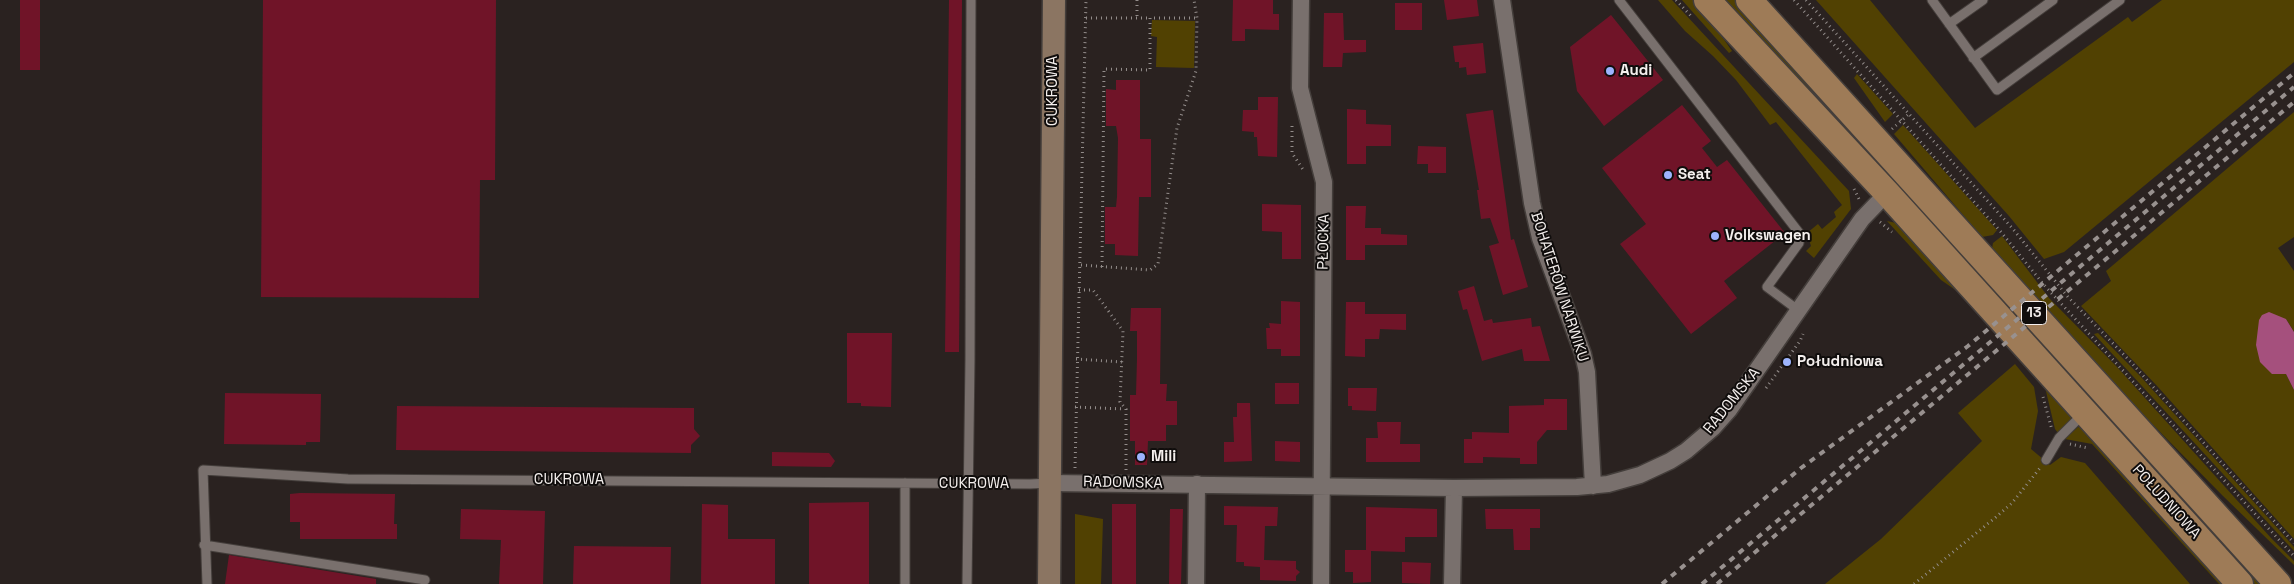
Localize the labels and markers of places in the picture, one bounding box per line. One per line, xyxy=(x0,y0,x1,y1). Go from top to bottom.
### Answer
place label: Audi xyxy=(1620,62,1652,80)
marker: Audi xyxy=(1604,65,1616,77)
place label: Seat xyxy=(1678,166,1711,184)
marker: Seat xyxy=(1662,169,1674,181)
place label: Volkswagen xyxy=(1725,227,1811,245)
marker: Volkswagen xyxy=(1709,230,1721,242)
place label: Południowa xyxy=(1797,353,1883,371)
marker: Południowa xyxy=(1781,356,1793,368)
place label: Mili xyxy=(1151,448,1176,466)
marker: Mili xyxy=(1135,451,1147,463)

